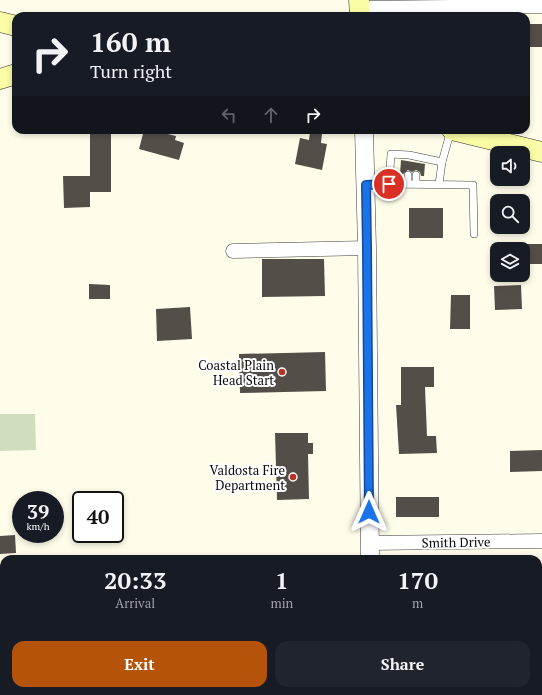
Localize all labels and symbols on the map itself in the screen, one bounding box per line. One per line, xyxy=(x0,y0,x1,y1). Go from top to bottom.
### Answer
pin xyxy=(372,167,406,201)
place label: Coastal Plain Head Start xyxy=(198,356,274,389)
marker: Coastal Plain Head Start xyxy=(277,367,287,377)
place label: Valdosta Fire Department xyxy=(210,461,285,494)
marker: Valdosta Fire Department xyxy=(288,472,298,482)
speed limit sign: 40 xyxy=(72,491,124,543)
position arrow xyxy=(348,491,390,533)
street label: Smith Drive xyxy=(421,532,491,552)

